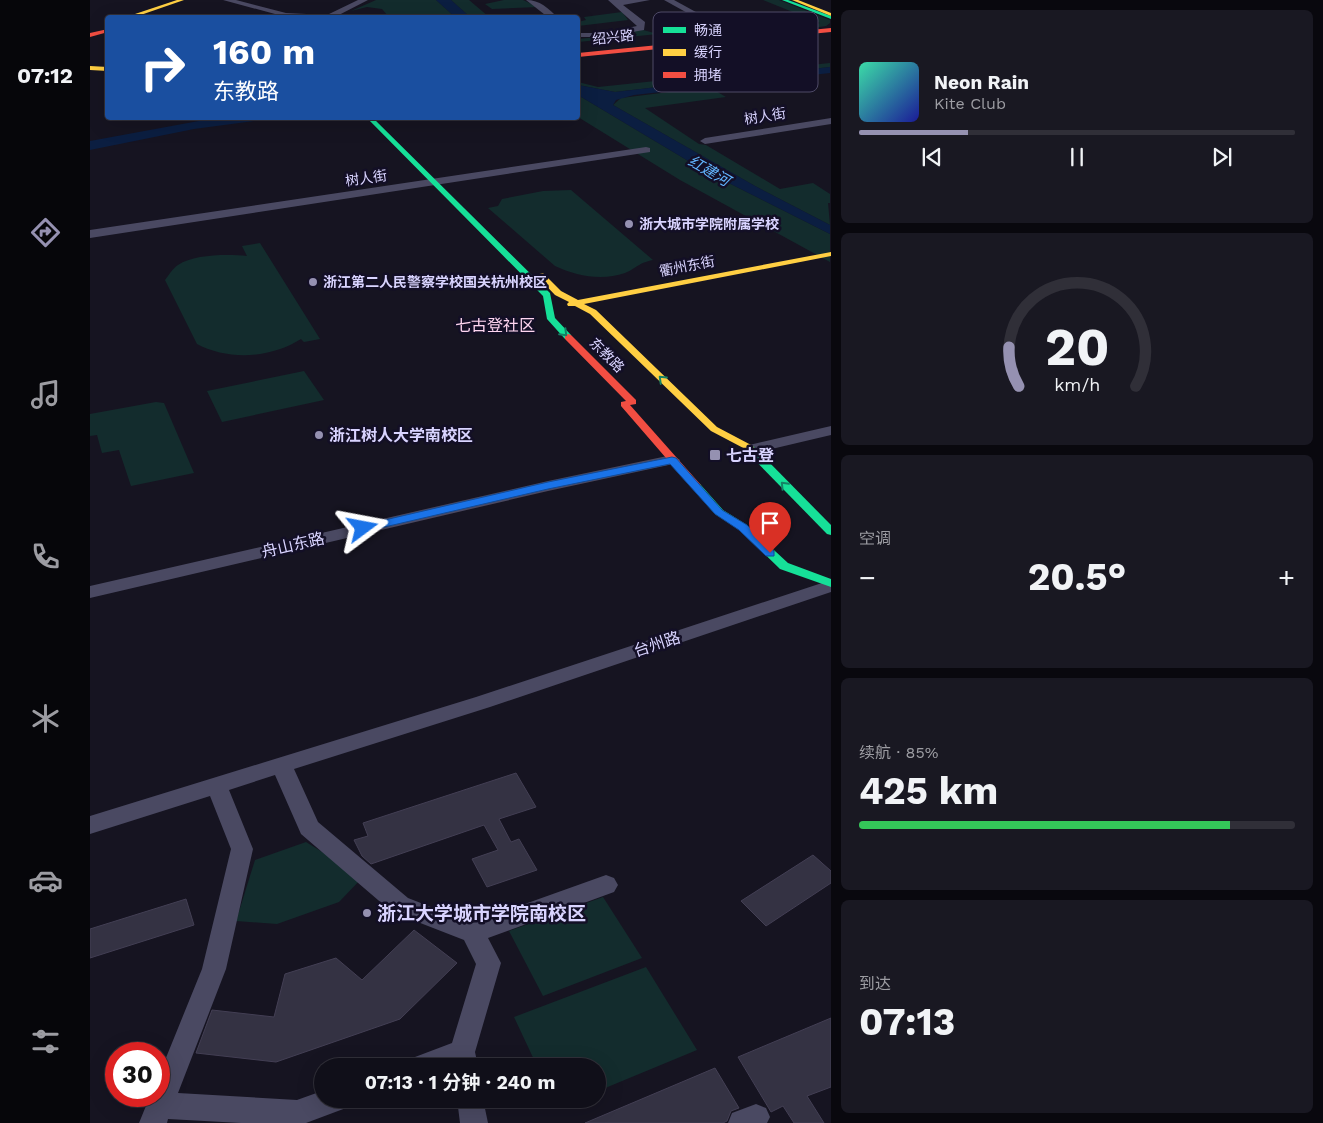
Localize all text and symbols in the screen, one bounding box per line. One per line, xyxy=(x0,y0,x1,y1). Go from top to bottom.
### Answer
legend xyxy=(653,12,818,92)
text: 畅通 xyxy=(694,22,722,38)
street label: 绍兴路 xyxy=(591,27,635,47)
text: 160 m xyxy=(213,31,315,73)
icon: right xyxy=(130,35,195,100)
text: 缓行 xyxy=(694,44,722,60)
text: 07:12 xyxy=(17,63,73,88)
text: 拥堵 xyxy=(694,67,722,83)
text: Neon Rain xyxy=(934,71,1029,94)
text: 东教路 xyxy=(213,79,279,104)
text: Kite Club xyxy=(934,94,1006,113)
street label: 树人街 xyxy=(743,105,787,127)
icon: previous xyxy=(918,143,946,171)
icon: pause xyxy=(1063,143,1091,171)
icon: next xyxy=(1208,143,1236,171)
water label: 红建河 xyxy=(685,152,736,192)
street label: 树人街 xyxy=(344,167,388,189)
icon: directions xyxy=(28,215,63,250)
place label: 浙大城市学院附属学校 xyxy=(639,216,779,232)
marker: 浙大城市学院附属学校 xyxy=(623,218,635,230)
street label: 衢州东街 xyxy=(658,253,716,279)
place label: 浙江第二人民警察学校国关杭州校区 xyxy=(323,274,547,290)
marker: 浙江第二人民警察学校国关杭州校区 xyxy=(307,276,319,288)
district label: 七古登社区 xyxy=(455,316,535,335)
text: 20 xyxy=(1045,317,1109,378)
one-way arrow xyxy=(558,327,567,336)
street label: 东教路 xyxy=(586,334,628,376)
text: km/h xyxy=(1054,374,1100,395)
one-way arrow xyxy=(659,376,668,385)
icon: music xyxy=(28,377,63,412)
place label: 浙江树人大学南校区 xyxy=(329,426,473,445)
marker: 浙江树人大学南校区 xyxy=(313,429,325,441)
place label: 七古登 xyxy=(726,446,774,465)
marker: 七古登 xyxy=(708,448,722,462)
one-way arrow xyxy=(781,481,790,490)
position arrow xyxy=(336,501,388,553)
pin xyxy=(749,502,791,553)
icon: arrive xyxy=(756,509,784,537)
street label: 舟山东路 xyxy=(260,529,326,561)
text: 空调 xyxy=(859,529,891,548)
icon: phone xyxy=(28,539,63,574)
text: 20.5° xyxy=(1028,555,1126,599)
text: − xyxy=(859,561,876,594)
text: + xyxy=(1278,561,1295,594)
street label: 台州路 xyxy=(631,628,683,660)
icon: climate xyxy=(28,701,63,736)
text: 续航 · 85% xyxy=(859,743,938,762)
text: 425 km xyxy=(859,769,998,813)
icon: car xyxy=(28,863,63,898)
place label: 浙江大学城市学院南校区 xyxy=(377,902,586,925)
marker: 浙江大学城市学院南校区 xyxy=(361,907,373,919)
text: 到达 xyxy=(859,974,891,993)
text: 07:13 xyxy=(859,1000,955,1044)
icon: filters xyxy=(28,1024,63,1059)
speed limit sign: 30 xyxy=(105,1042,170,1107)
text: 07:13 · 1 分钟 · 240 m xyxy=(365,1071,555,1094)

